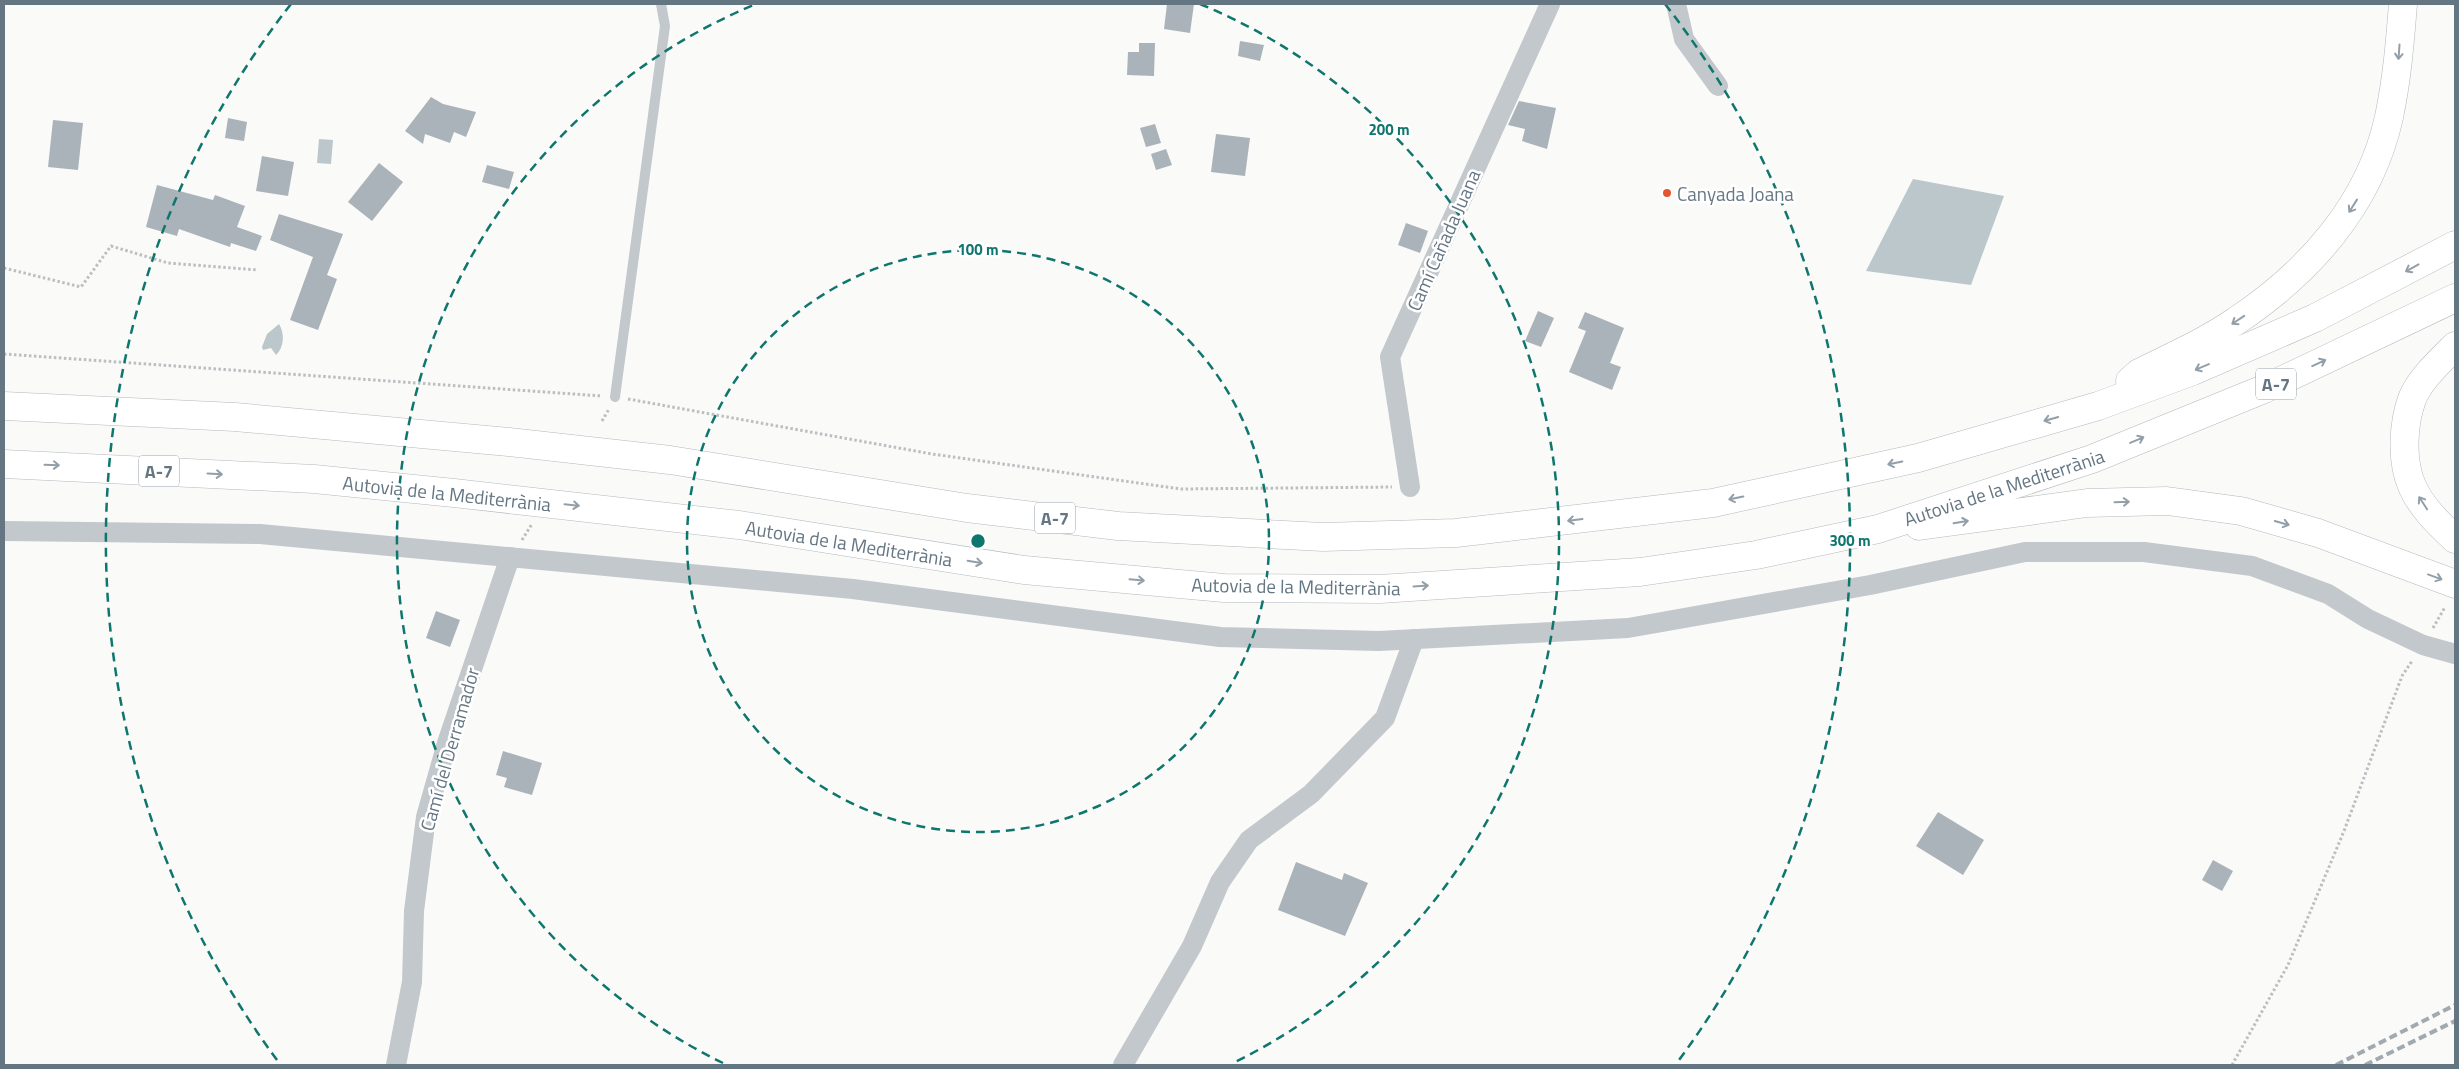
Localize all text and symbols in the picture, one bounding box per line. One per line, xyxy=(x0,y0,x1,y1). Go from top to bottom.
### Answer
one-way arrow xyxy=(2395,44,2404,60)
text: 200 m xyxy=(1368,118,1410,141)
street label: Camí Cañada Juana xyxy=(1399,164,1487,315)
place label: Canyada Joana xyxy=(1677,179,1794,208)
marker: Canyada Joana xyxy=(1661,187,1673,199)
one-way arrow xyxy=(2347,199,2357,213)
text: 100 m xyxy=(957,238,999,261)
one-way arrow xyxy=(2405,263,2420,273)
one-way arrow xyxy=(2231,315,2245,325)
one-way arrow xyxy=(2311,358,2326,368)
one-way arrow xyxy=(2195,362,2210,372)
road number: A-7 xyxy=(2256,368,2296,399)
one-way arrow xyxy=(2044,415,2060,425)
one-way arrow xyxy=(2129,435,2144,445)
street label: Autovia de la Mediterrània xyxy=(1900,441,2108,533)
road number: A-7 xyxy=(139,456,179,486)
one-way arrow xyxy=(1887,459,1903,468)
one-way arrow xyxy=(44,461,60,470)
street label: Autovia de la Mediterrània xyxy=(341,468,553,518)
one-way arrow xyxy=(206,469,222,478)
one-way arrow xyxy=(1729,494,1745,503)
one-way arrow xyxy=(2418,496,2428,510)
one-way arrow xyxy=(2114,498,2130,507)
one-way arrow xyxy=(563,500,579,510)
road number: A-7 xyxy=(1035,502,1075,534)
street label: Autovia de la Mediterrània xyxy=(743,512,955,574)
one-way arrow xyxy=(1568,515,1584,525)
one-way arrow xyxy=(1953,516,1969,526)
one-way arrow xyxy=(2274,518,2290,528)
text: 300 m xyxy=(1829,529,1871,552)
centre of rings xyxy=(969,532,987,550)
one-way arrow xyxy=(967,557,983,567)
street label: Autovia de la Mediterrània xyxy=(1191,570,1401,602)
one-way arrow xyxy=(2427,573,2443,583)
one-way arrow xyxy=(1128,575,1144,585)
one-way arrow xyxy=(1413,581,1429,591)
street label: Camí del Derramador xyxy=(412,663,486,834)

